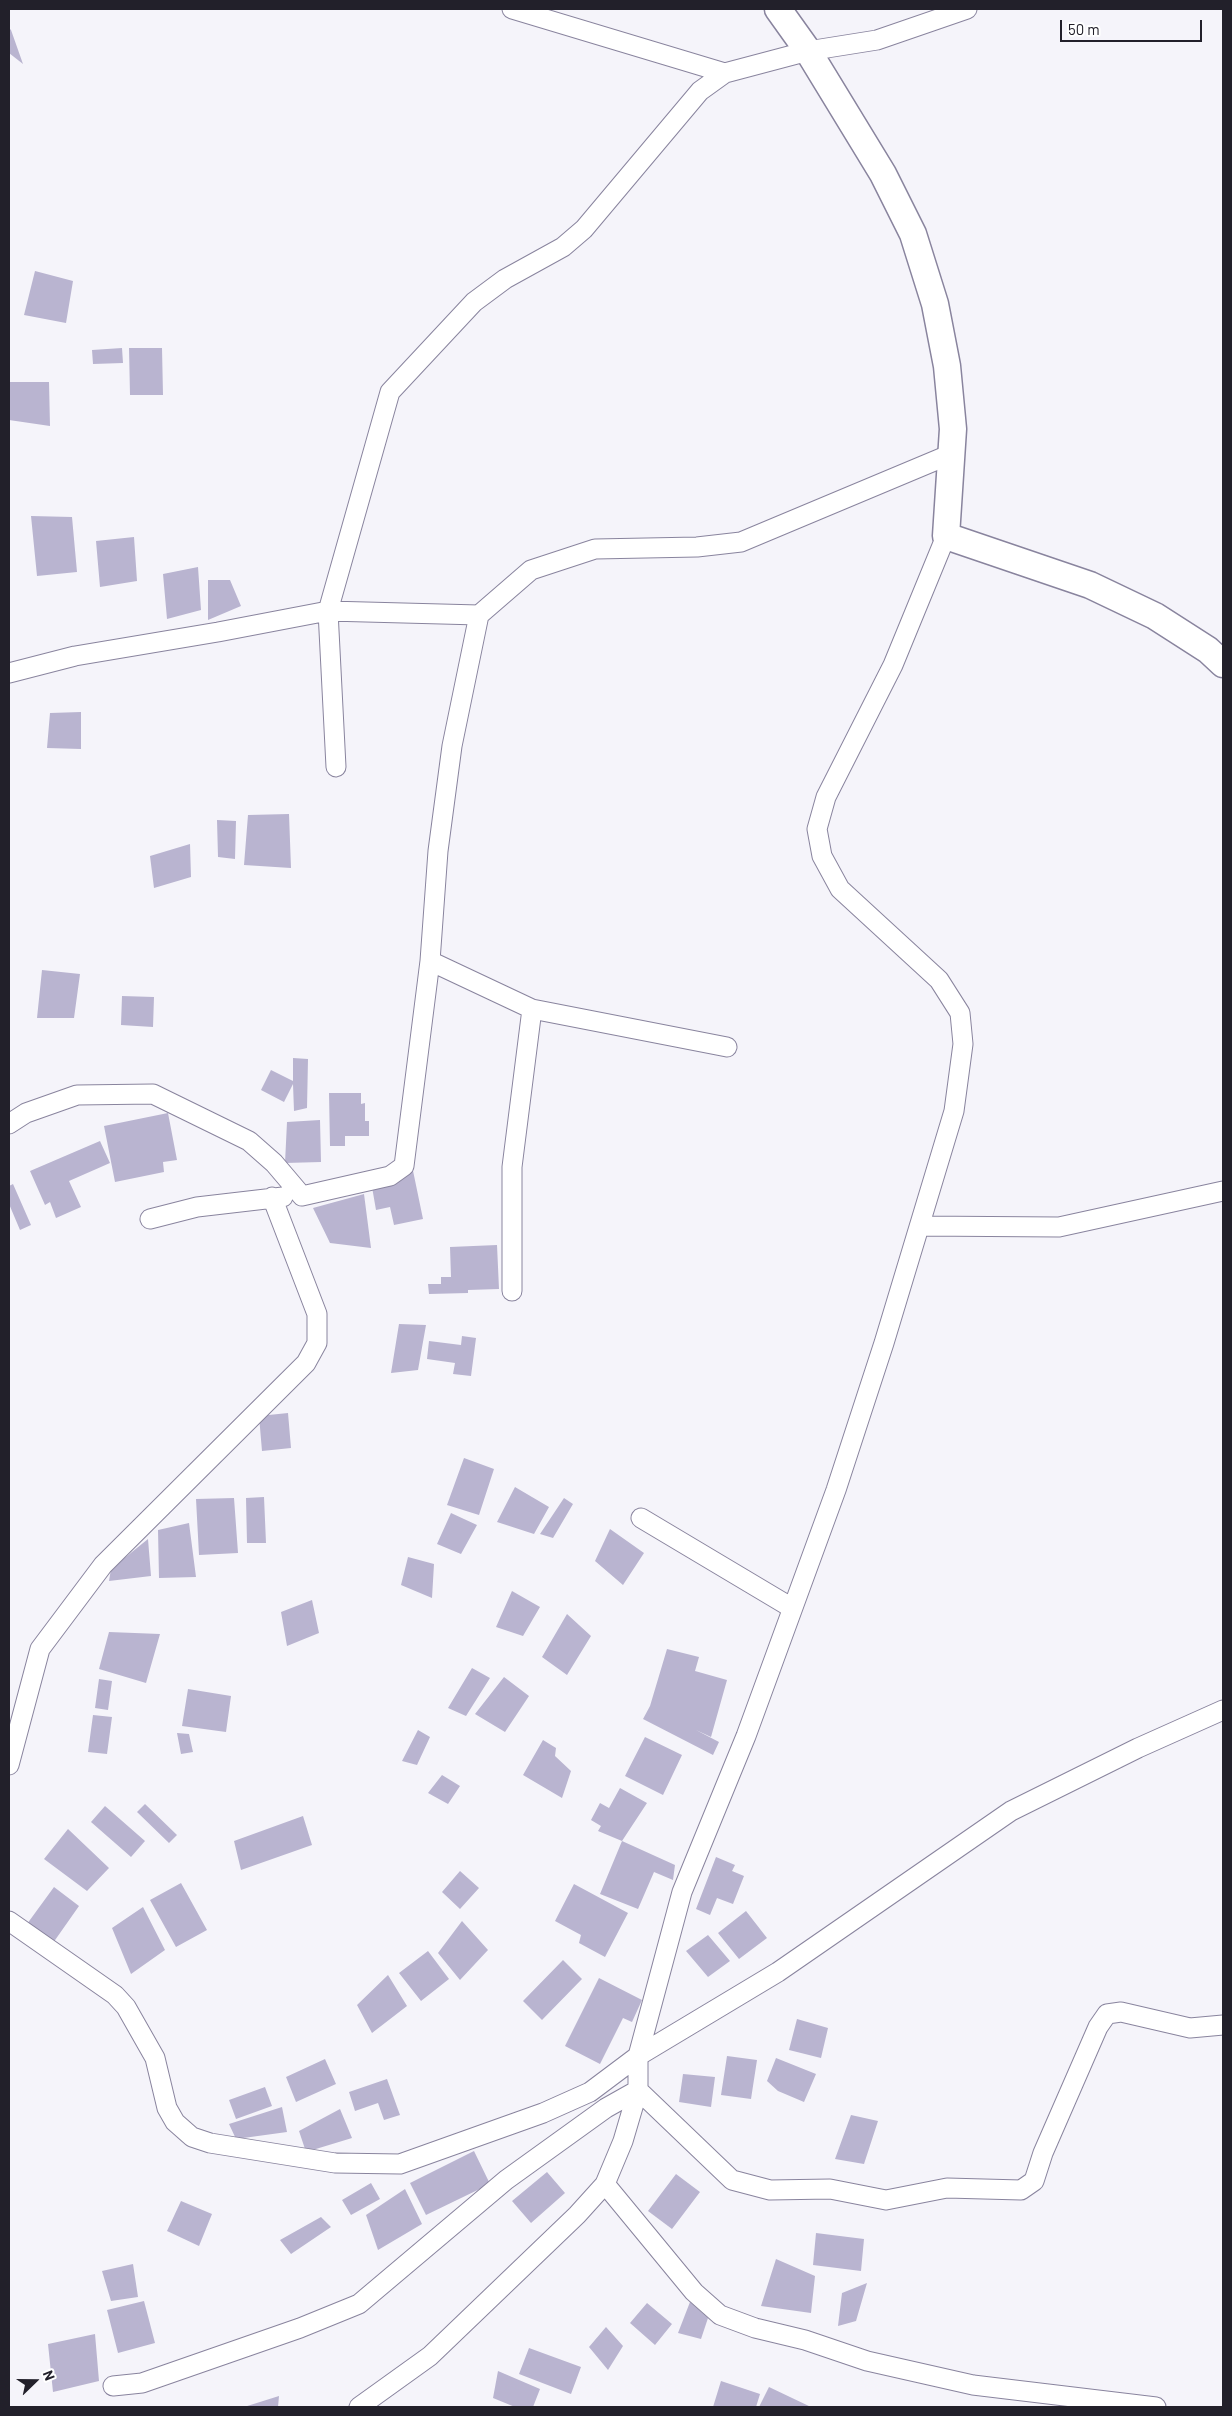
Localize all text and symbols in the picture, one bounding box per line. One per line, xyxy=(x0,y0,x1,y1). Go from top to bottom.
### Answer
scale bar xyxy=(1062,10,1204,42)
text: 50 m xyxy=(1068,20,1100,38)
north arrow xyxy=(10,2356,60,2406)
text: N xyxy=(40,2368,59,2383)

